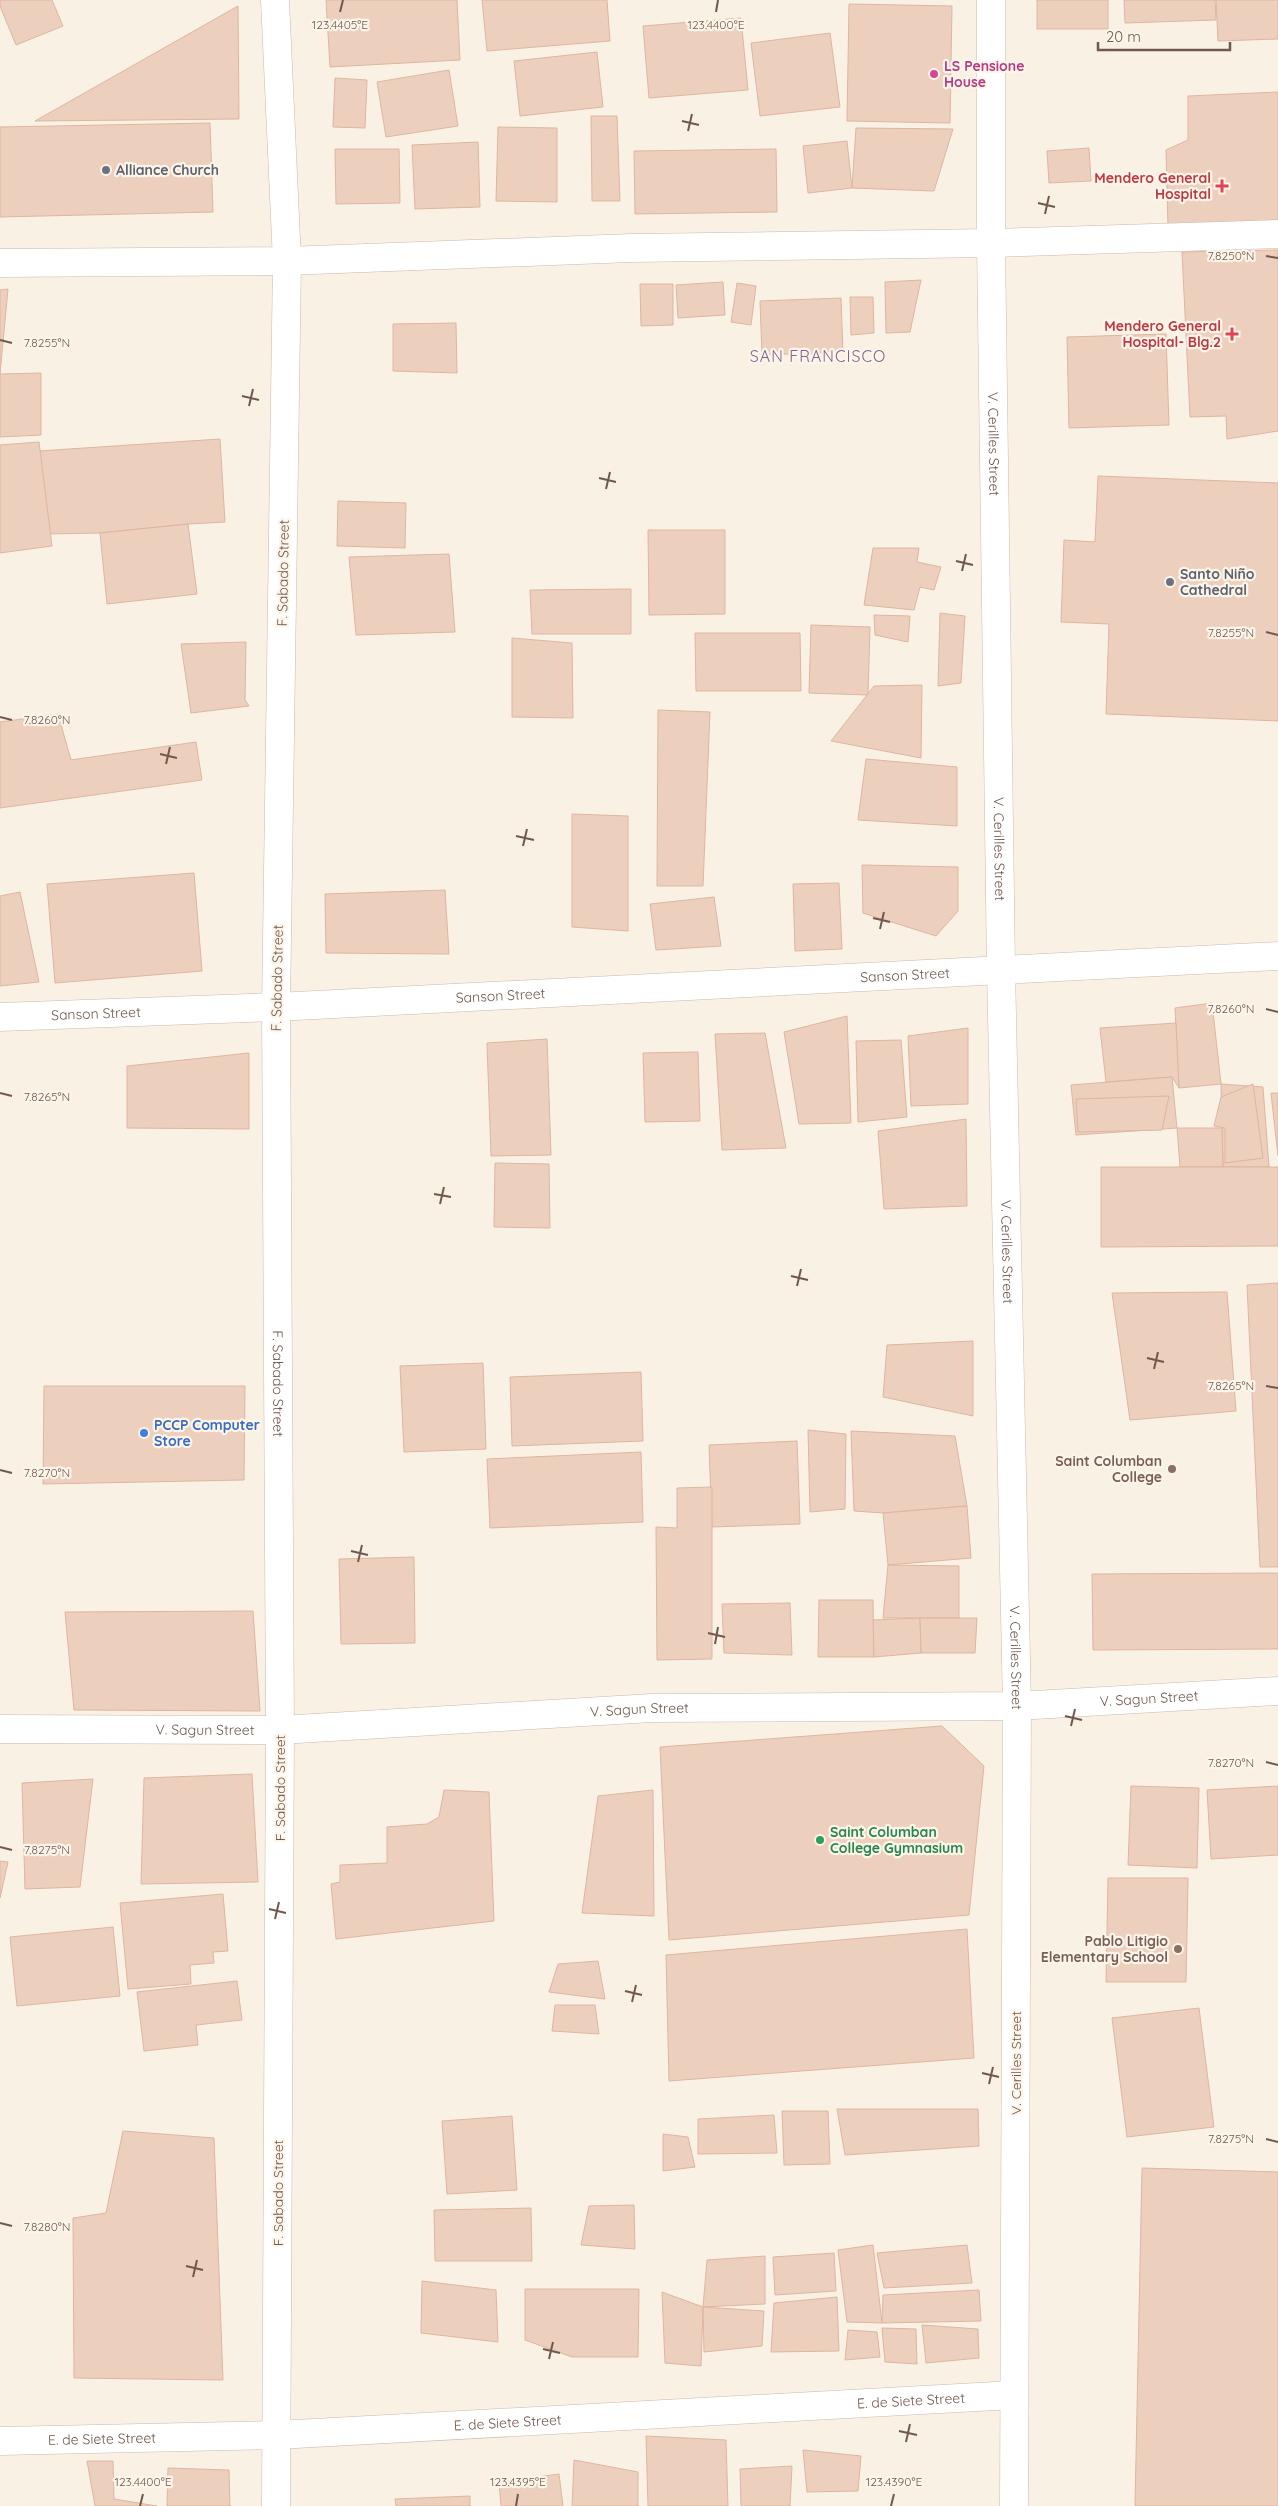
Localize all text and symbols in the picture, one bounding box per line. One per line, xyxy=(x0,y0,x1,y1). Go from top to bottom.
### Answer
text: 123.4405°E xyxy=(312,17,368,32)
text: 123.4400°E xyxy=(688,17,745,32)
scale bar xyxy=(1098,20,1230,52)
text: 20 m xyxy=(1106,27,1141,46)
place label: LS Pensione House xyxy=(944,57,1024,91)
marker: LS Pensione House xyxy=(928,68,940,80)
place label: Alliance Church xyxy=(116,161,219,179)
marker: Alliance Church xyxy=(100,164,112,176)
place label: Mendero General Hospital xyxy=(1094,169,1211,203)
marker: Mendero General Hospital xyxy=(1215,179,1229,193)
text: 7.8250°N xyxy=(1207,248,1255,263)
place label: Mendero General Hospital- Blg.2 xyxy=(1104,317,1221,351)
marker: Mendero General Hospital- Blg.2 xyxy=(1225,327,1239,341)
text: 7.8255°N xyxy=(24,335,70,350)
district label: SAN FRANCISCO xyxy=(750,346,886,366)
street label: V. Cerilles Street xyxy=(984,392,1003,496)
street label: F. Sabado Street xyxy=(273,519,293,626)
place label: Santo Niño Cathedral xyxy=(1180,565,1255,599)
marker: Santo Niño Cathedral xyxy=(1164,576,1176,588)
text: 7.8255°N xyxy=(1208,625,1254,640)
text: 7.8260°N xyxy=(23,712,71,727)
street label: V. Cerilles Street xyxy=(990,797,1009,901)
street label: F. Sabado Street xyxy=(267,924,287,1031)
street label: Sanson Street xyxy=(860,964,951,986)
street label: Sanson Street xyxy=(455,984,546,1007)
text: 7.8260°N xyxy=(1207,1001,1255,1016)
street label: Sanson Street xyxy=(51,1003,141,1024)
text: 7.8265°N xyxy=(24,1089,70,1104)
street label: V. Cerilles Street xyxy=(997,1200,1017,1304)
street label: F. Sabado Street xyxy=(269,1330,287,1437)
text: 7.8265°N xyxy=(1208,1378,1254,1393)
place label: PCCP Computer Store xyxy=(154,1416,260,1450)
marker: PCCP Computer Store xyxy=(138,1427,150,1439)
place label: Saint Columban College xyxy=(1055,1452,1162,1486)
marker: Saint Columban College xyxy=(1166,1463,1178,1475)
text: 7.8270°N xyxy=(24,1465,70,1480)
street label: V. Cerilles Street xyxy=(1006,1606,1026,1710)
street label: V. Sagun Street xyxy=(1099,1687,1199,1710)
street label: V. Sagun Street xyxy=(589,1699,689,1721)
street label: V. Sagun Street xyxy=(156,1721,255,1739)
street label: F. Sabado Street xyxy=(271,1734,289,1841)
text: 7.8270°N xyxy=(1208,1755,1254,1770)
place label: Saint Columban College Gymnasium xyxy=(830,1823,963,1857)
marker: Saint Columban College Gymnasium xyxy=(814,1834,826,1846)
text: 7.8275°N xyxy=(24,1842,70,1857)
place label: Pablo Litigio Elementary School xyxy=(1041,1932,1168,1966)
marker: Pablo Litigio Elementary School xyxy=(1172,1943,1184,1955)
street label: V. Cerilles Street xyxy=(1007,2011,1025,2115)
text: 7.8275°N xyxy=(1208,2131,1254,2146)
street label: F. Sabado Street xyxy=(269,2139,287,2246)
text: 7.8280°N xyxy=(23,2219,71,2234)
street label: E. de Siete Street xyxy=(857,2389,966,2413)
street label: E. de Siete Street xyxy=(453,2411,562,2434)
street label: E. de Siete Street xyxy=(48,2429,156,2449)
text: 123.4400°E xyxy=(115,2474,172,2489)
text: 123.4395°E xyxy=(490,2474,546,2489)
text: 123.4390°E xyxy=(866,2474,922,2489)

